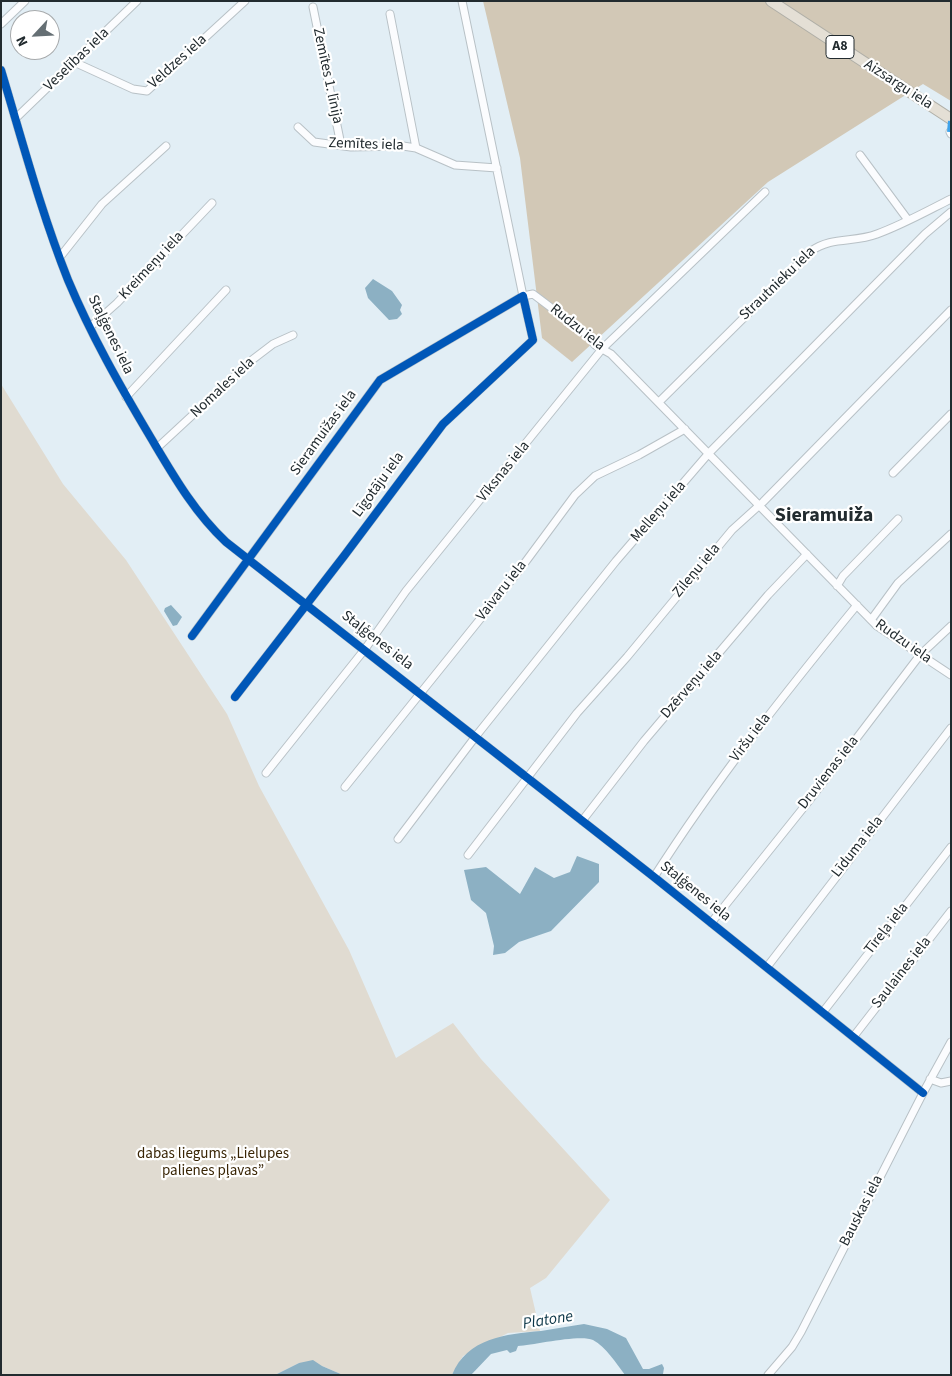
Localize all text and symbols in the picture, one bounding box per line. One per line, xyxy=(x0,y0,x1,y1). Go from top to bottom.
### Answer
north arrow xyxy=(10,10,60,60)
street label: Veselības iela xyxy=(41,24,113,96)
street label: Zemītes 1. līnija xyxy=(308,26,346,126)
street label: Veldzes iela xyxy=(145,31,211,93)
text: N xyxy=(11,32,33,49)
road number: A8 xyxy=(826,36,854,58)
street label: Aizsargu iela xyxy=(860,56,936,114)
street label: Zemītes iela xyxy=(328,135,404,155)
street label: Kreimeņu iela xyxy=(116,228,188,304)
street label: Strautnieku iela xyxy=(736,243,820,325)
street label: Staļģenes iela xyxy=(83,292,137,378)
street label: Rudzu iela xyxy=(546,301,608,355)
street label: Nomales iela xyxy=(187,354,259,422)
street label: Sieramuižas iela xyxy=(287,387,361,479)
street label: Vīksnas iela xyxy=(474,438,534,506)
street label: Līgotāju iela xyxy=(349,449,409,521)
street label: Melleņu iela xyxy=(628,478,690,546)
district label: Sieramuiža xyxy=(775,505,873,529)
street label: Zileņu iela xyxy=(669,540,725,602)
street label: Vaivaru iela xyxy=(473,557,531,625)
street label: Staļģenes iela xyxy=(338,607,416,675)
street label: Rudzu iela xyxy=(871,616,935,668)
street label: Dzērveņu iela xyxy=(657,647,727,723)
street label: Viršu iela xyxy=(727,710,775,766)
street label: Druvienas iela xyxy=(795,733,863,813)
street label: Līduma iela xyxy=(828,813,888,881)
street label: Staļģenes iela xyxy=(656,858,734,926)
street label: Tīreļa iela xyxy=(861,899,913,959)
street label: Saulaines iela xyxy=(868,933,936,1013)
park label: dabas liegums „Lielupes palienes pļavas” xyxy=(137,1146,289,1181)
street label: Bauskas iela xyxy=(836,1172,888,1250)
water label: Platone xyxy=(521,1308,575,1334)

